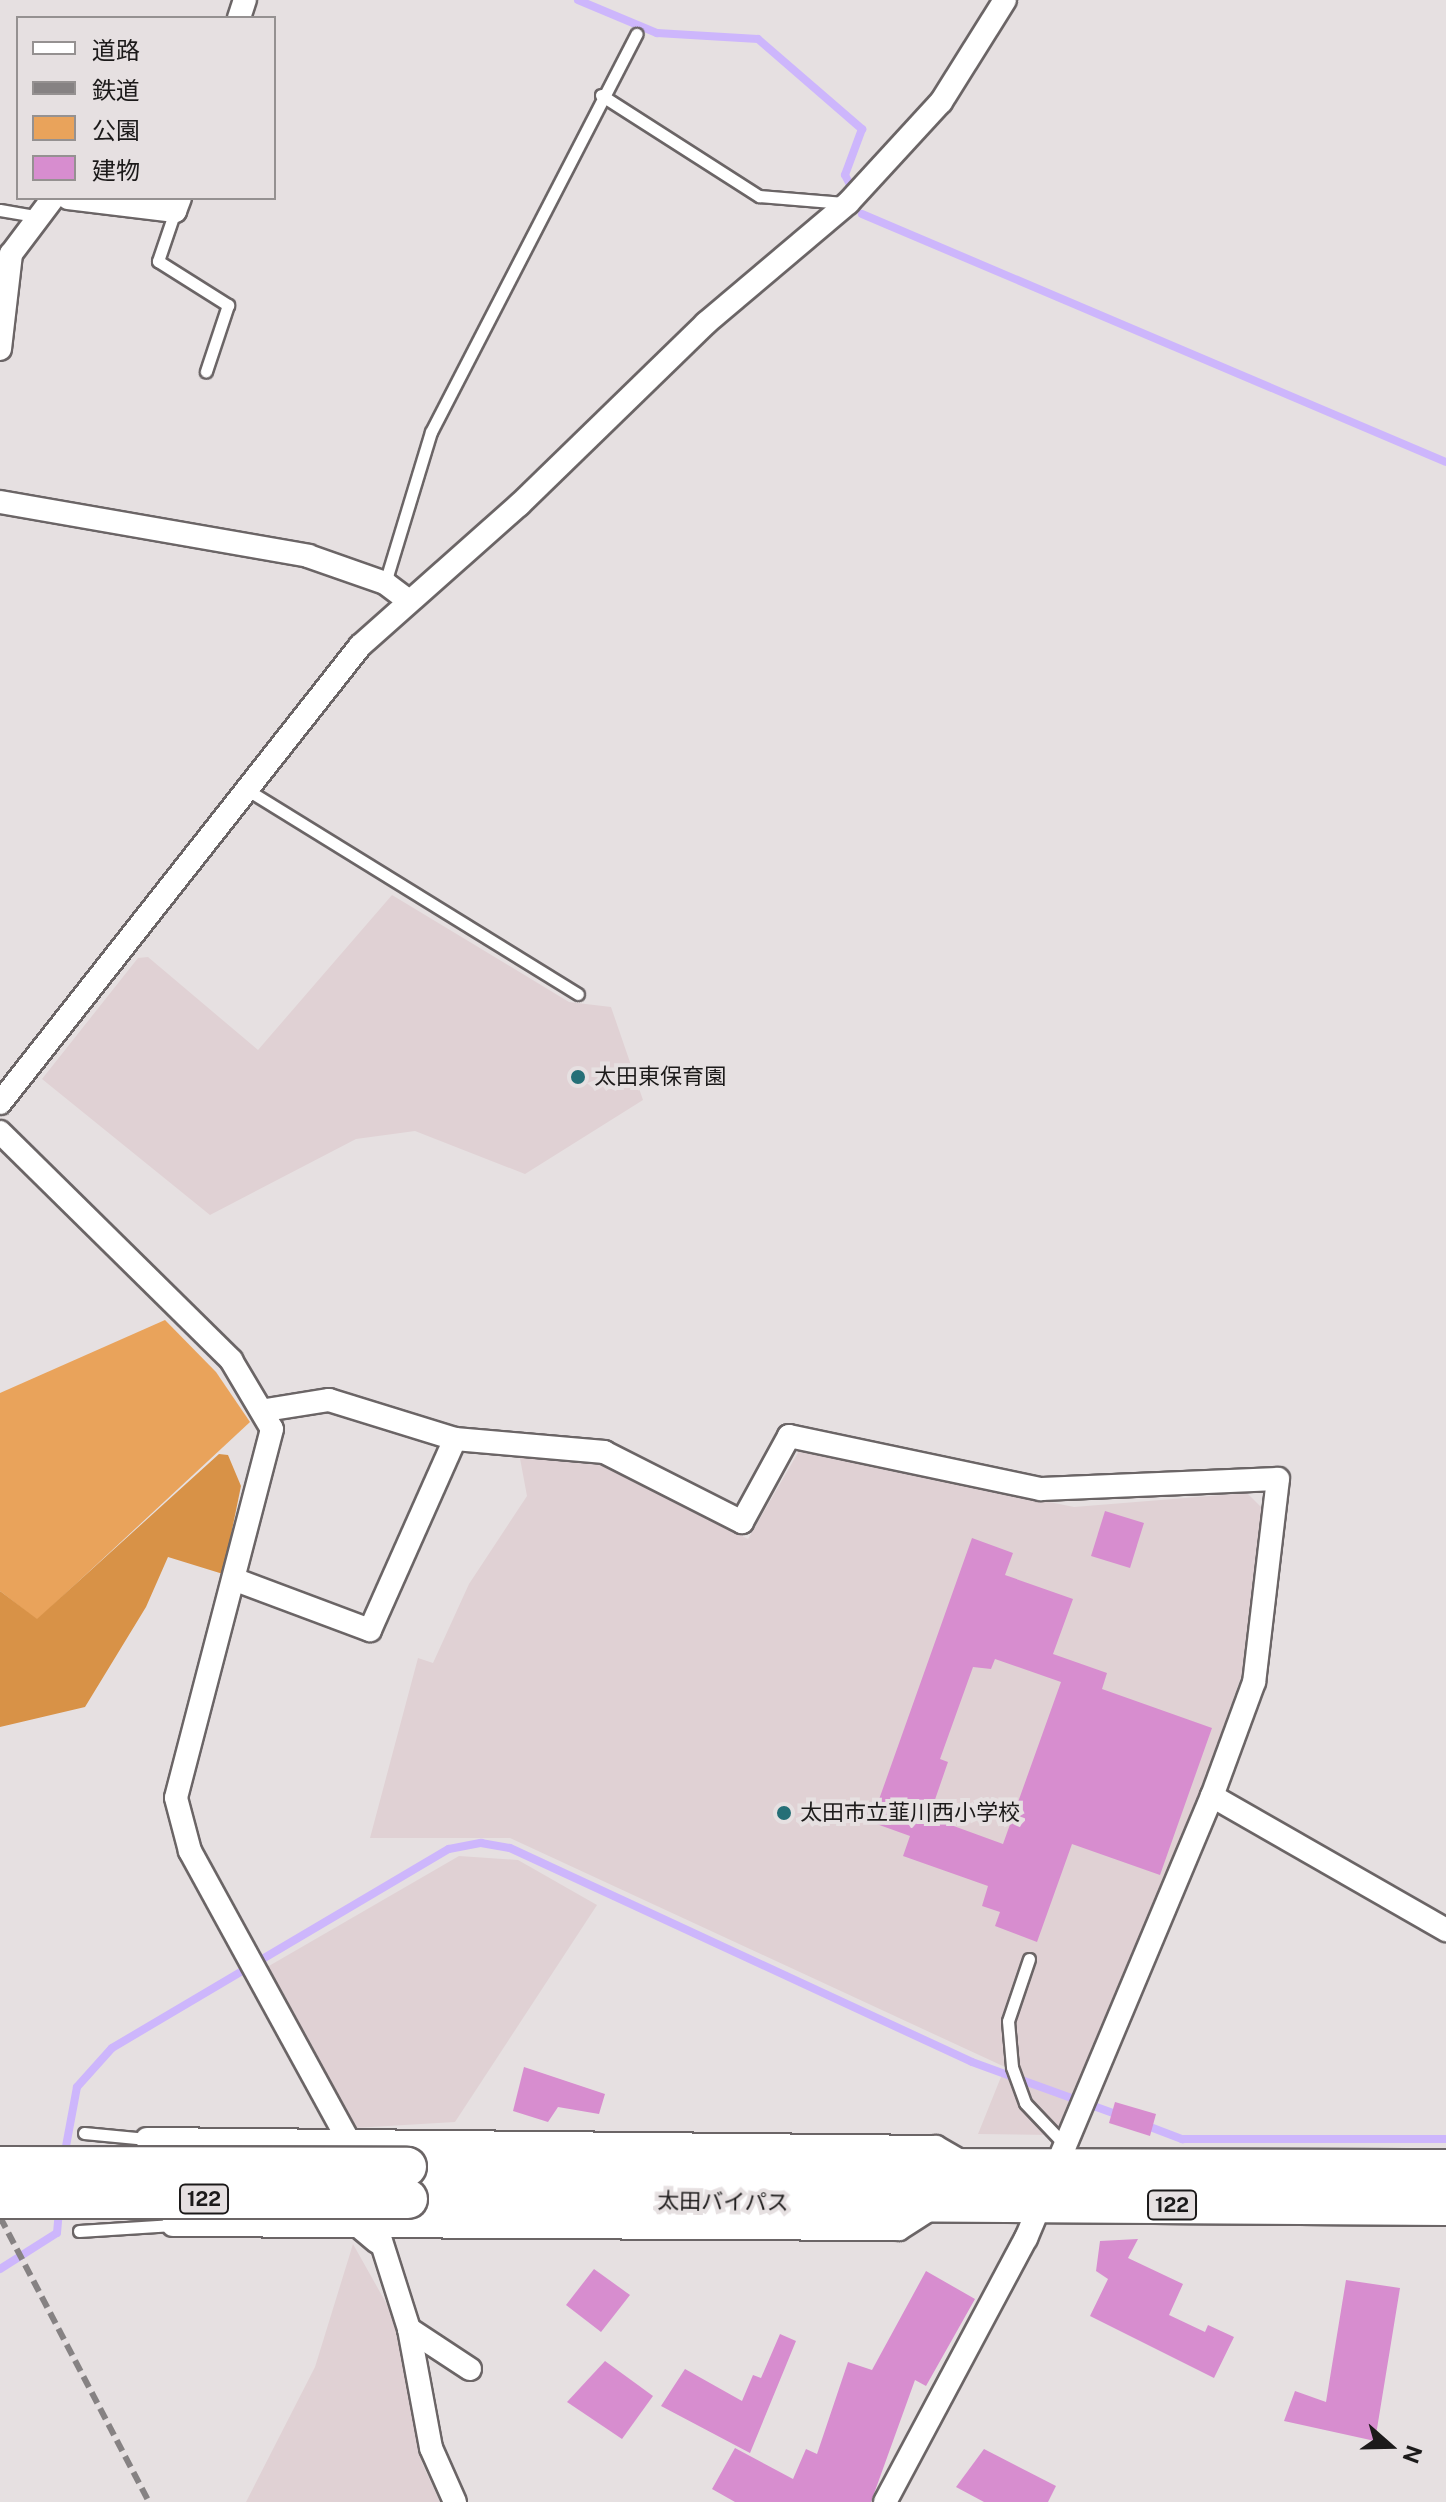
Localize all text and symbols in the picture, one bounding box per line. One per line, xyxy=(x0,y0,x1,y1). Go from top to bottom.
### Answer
legend xyxy=(16,16,276,200)
text: 道路 xyxy=(92,36,140,64)
text: 鉄道 xyxy=(92,76,140,104)
text: 公園 xyxy=(92,116,140,144)
text: 建物 xyxy=(92,156,140,184)
place label: 太田東保育園 xyxy=(594,1064,726,1090)
marker: 太田東保育園 xyxy=(569,1068,587,1086)
place label: 太田市立韮川西小学校 xyxy=(800,1800,1020,1826)
marker: 太田市立韮川西小学校 xyxy=(775,1804,793,1822)
road number: 122 xyxy=(178,2183,230,2215)
street label: 太田バイパス xyxy=(657,2188,789,2216)
road number: 122 xyxy=(1146,2189,1198,2221)
north arrow xyxy=(1350,2406,1430,2486)
text: N xyxy=(1397,2442,1428,2467)

